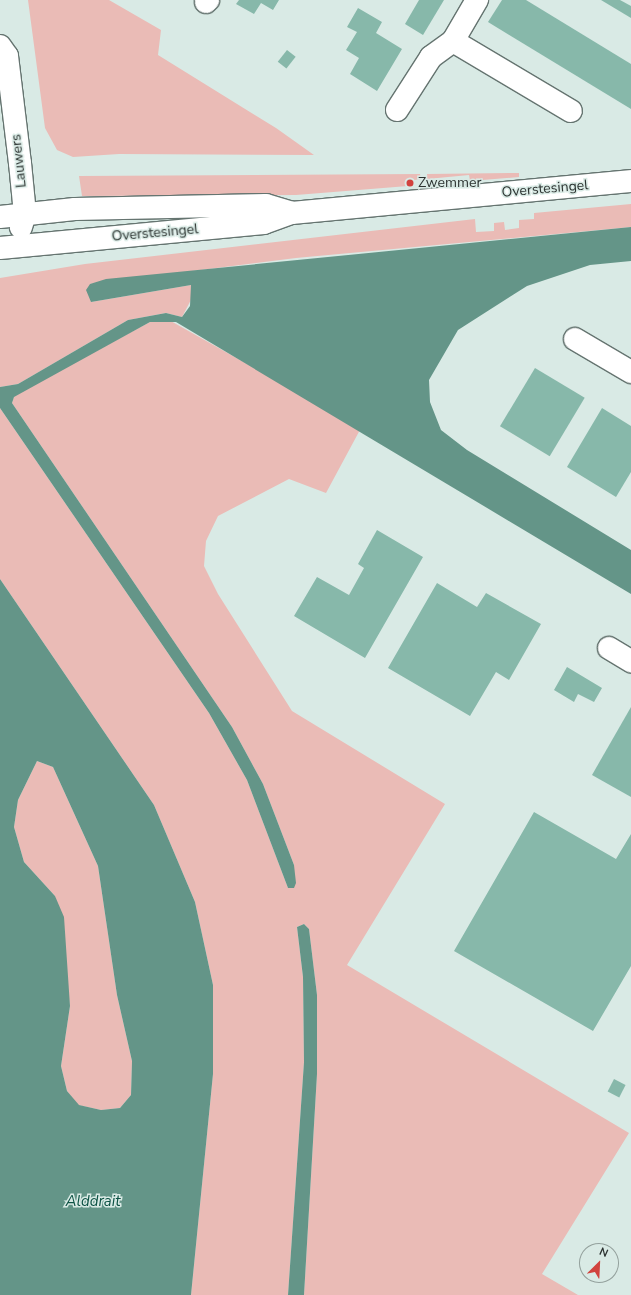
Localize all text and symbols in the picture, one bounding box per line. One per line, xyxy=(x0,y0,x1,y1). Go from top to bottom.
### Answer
street label: Lauwers xyxy=(8,133,30,189)
place label: Zwemmer xyxy=(418,175,481,191)
street label: Overstesingel xyxy=(501,177,589,201)
marker: Zwemmer xyxy=(405,178,415,188)
street label: Overstesingel xyxy=(111,221,199,245)
water label: Alddrait xyxy=(66,1193,120,1211)
north arrow xyxy=(579,1243,619,1283)
text: N xyxy=(597,1244,610,1261)

